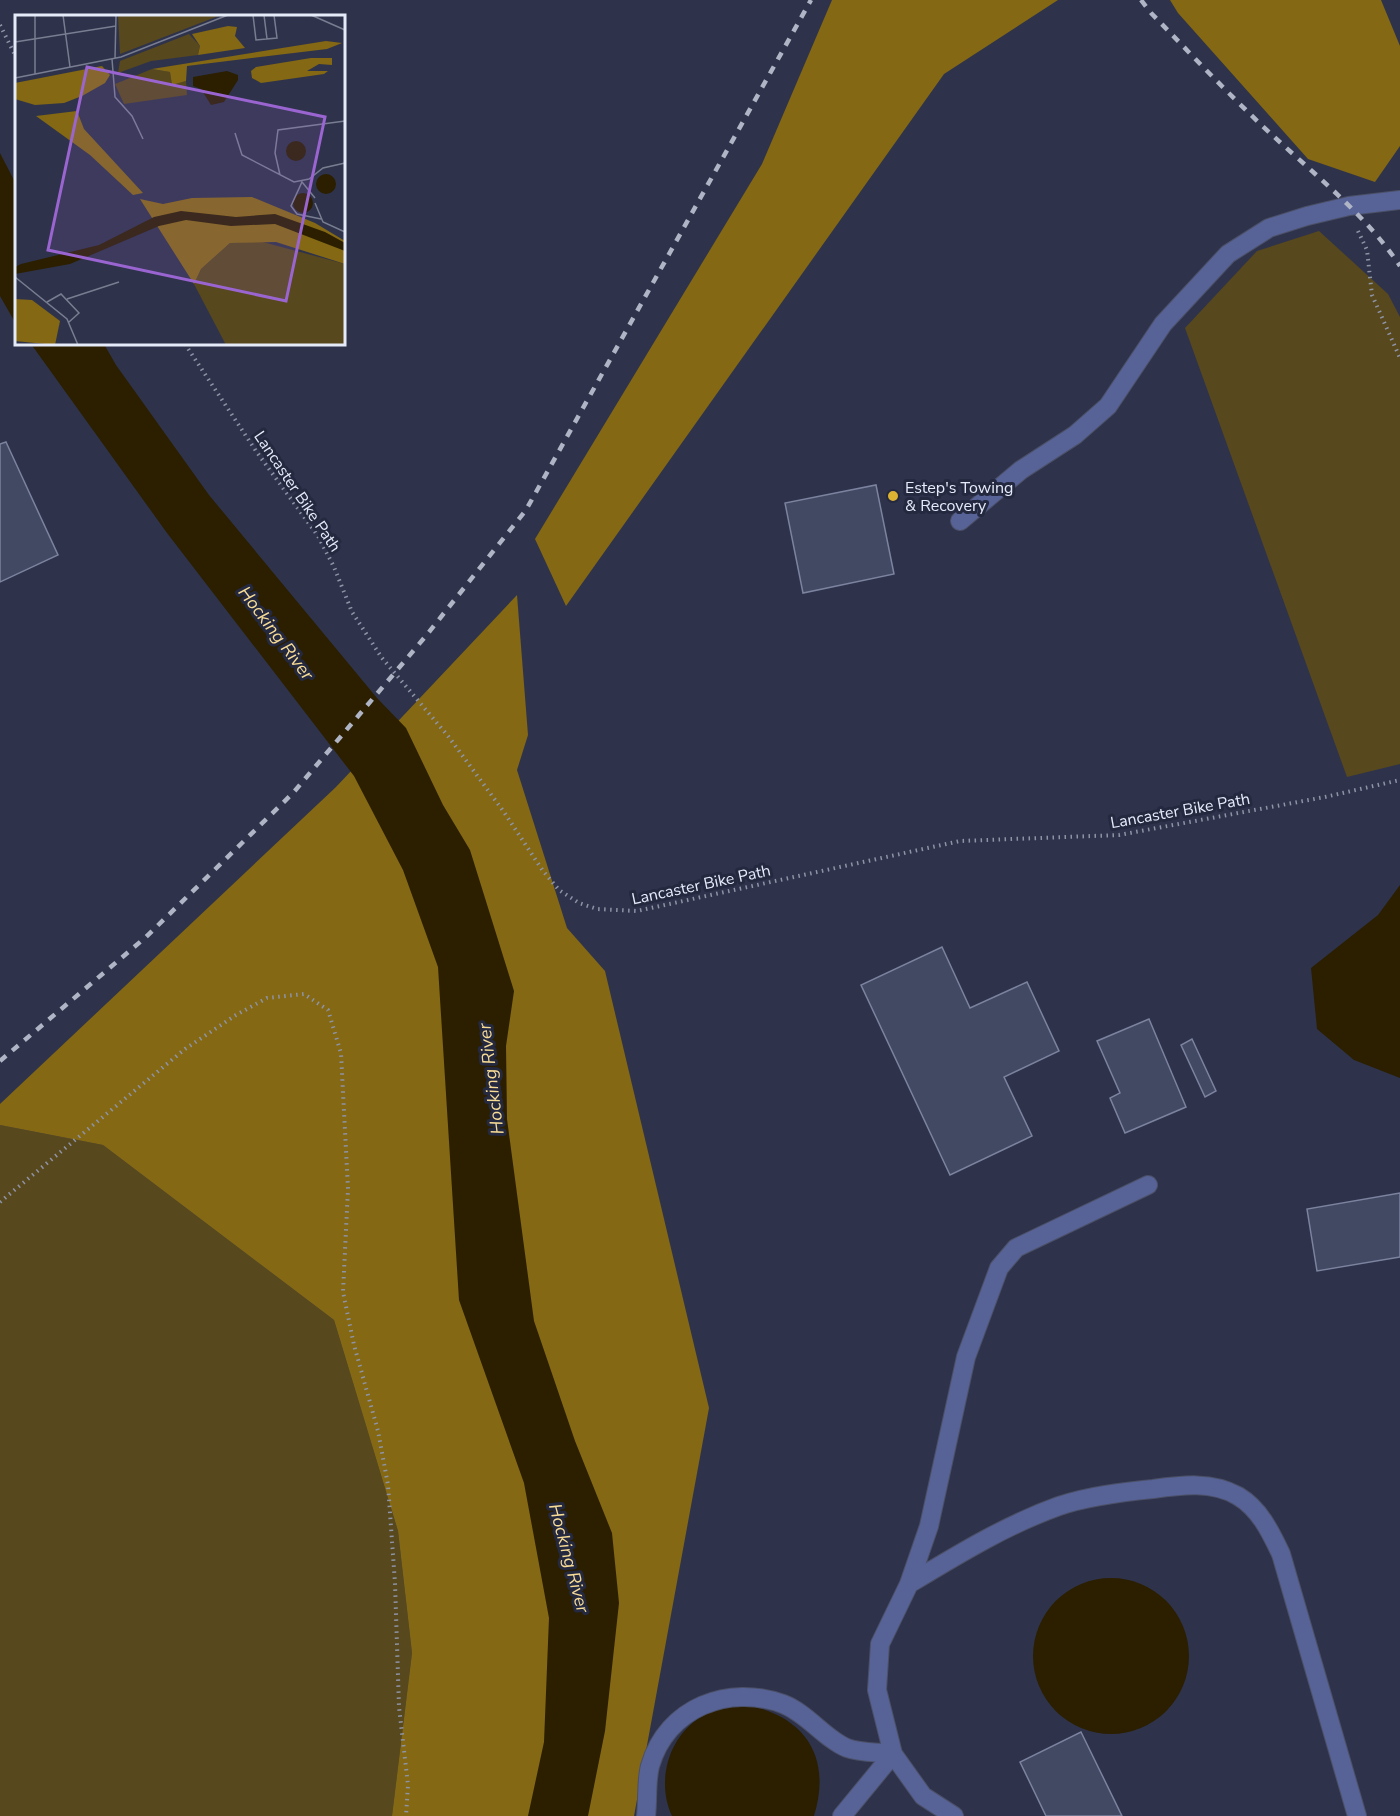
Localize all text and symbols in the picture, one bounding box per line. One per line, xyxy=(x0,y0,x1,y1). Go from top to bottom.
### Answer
inset map xyxy=(15,15,345,345)
street label: Lancaster Bike Path xyxy=(249,427,346,556)
place label: Estep's Towing & Recovery xyxy=(905,477,1013,517)
marker: Estep's Towing & Recovery xyxy=(886,489,900,503)
water label: Hocking River xyxy=(233,581,320,685)
street label: Lancaster Bike Path xyxy=(1109,788,1252,834)
street label: Lancaster Bike Path xyxy=(630,860,773,910)
water label: Hocking River xyxy=(472,1021,510,1136)
water label: Hocking River xyxy=(543,1501,595,1616)

